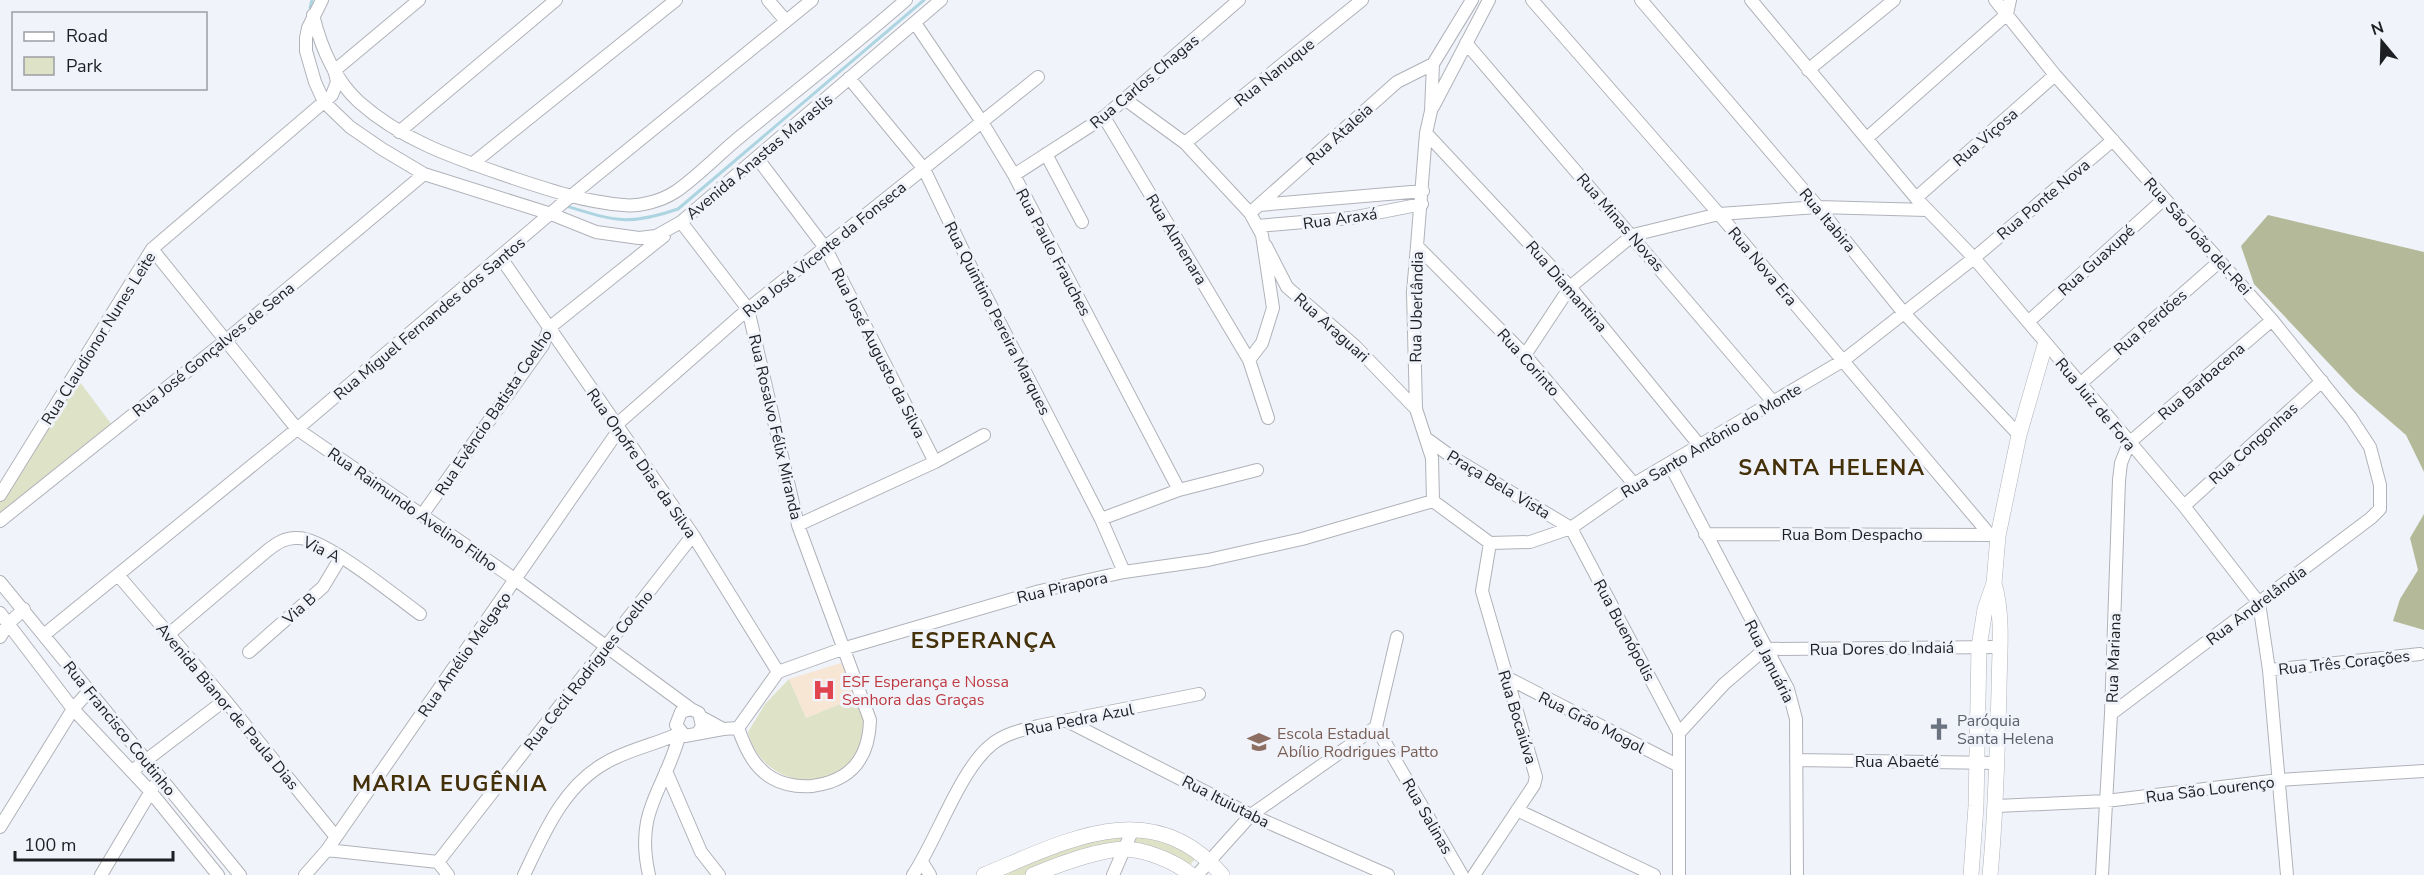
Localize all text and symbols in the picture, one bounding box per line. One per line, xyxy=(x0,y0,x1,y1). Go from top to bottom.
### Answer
legend xyxy=(12,12,207,90)
north arrow xyxy=(2352,12,2412,72)
text: N xyxy=(2368,16,2387,41)
text: Road xyxy=(66,24,108,48)
street label: Rua Carlos Chagas xyxy=(1085,30,1204,134)
street label: Rua Nanuque xyxy=(1230,34,1319,112)
text: Park xyxy=(66,54,103,78)
street label: Avenida Anastas Maraslis xyxy=(682,89,838,225)
street label: Rua Ataleia xyxy=(1301,99,1378,171)
street label: Rua Viçosa xyxy=(1948,103,2023,172)
street label: Rua Ponte Nova xyxy=(1992,154,2095,245)
street label: Rua Minas Novas xyxy=(1571,169,1669,277)
street label: Rua São João del-Rei xyxy=(2139,173,2256,300)
street label: Rua José Vicente da Fonseca xyxy=(738,177,911,323)
street label: Rua Itabira xyxy=(1794,184,1861,257)
street label: Rua Paulo Frauches xyxy=(1010,185,1096,320)
street label: Rua Almenara xyxy=(1140,190,1212,289)
street label: Rua Araxá xyxy=(1302,203,1379,235)
street label: Rua Quintino Pereira Marques xyxy=(939,218,1056,419)
street label: Rua Guaxupé xyxy=(2053,220,2140,301)
street label: Rua Nova Era xyxy=(1723,222,1802,311)
street label: Rua Miguel Fernandes dos Santos xyxy=(329,232,530,406)
street label: Rua Diamantina xyxy=(1520,236,1612,337)
street label: Rua Claudionor Nunes Leite xyxy=(37,248,161,429)
street label: Rua Uberlândia xyxy=(1405,251,1429,363)
street label: Rua José Augusto da Silva xyxy=(826,265,931,442)
street label: Rua José Gonçalves de Sena xyxy=(128,277,299,422)
street label: Rua Perdões xyxy=(2109,285,2192,361)
street label: Rua Araguari xyxy=(1289,288,1374,367)
street label: Rua Corinto xyxy=(1492,324,1565,401)
street label: Rua Evêncio Batista Coelho xyxy=(430,325,558,500)
street label: Rua Rosalvo Félix Miranda xyxy=(743,332,807,522)
street label: Rua Barbacena xyxy=(2154,338,2250,426)
street label: Rua Juiz de Fora xyxy=(2050,353,2141,456)
street label: Rua Santo Antônio do Monte xyxy=(1617,378,1806,504)
street label: Rua Onofre Dias da Silva xyxy=(581,384,701,543)
street label: Rua Congonhas xyxy=(2204,398,2303,490)
street label: Rua Raimundo Avelino Filho xyxy=(323,443,502,577)
street label: Praça Bela Vista xyxy=(1443,445,1554,524)
district label: SANTA HELENA xyxy=(1738,453,1926,483)
street label: Rua Bom Despacho xyxy=(1781,524,1923,546)
street label: Via A xyxy=(298,531,344,568)
street label: Rua Andrelândia xyxy=(2202,561,2311,651)
street label: Rua Pirapora xyxy=(1015,567,1110,609)
street label: Rua Buenópolis xyxy=(1588,575,1660,685)
street label: Rua Cecil Rodrigues Coelho xyxy=(519,586,659,755)
street label: Rua Amélio Melgaço xyxy=(413,587,516,722)
street label: Via B xyxy=(277,588,321,630)
street label: Rua Mariana xyxy=(2101,613,2127,703)
street label: Rua Januária xyxy=(1739,616,1799,707)
street label: Avenida Bianor de Paula Dias xyxy=(151,618,304,795)
district label: ESPERANÇA xyxy=(911,626,1057,656)
street label: Rua Dores do Indaiá xyxy=(1810,637,1954,661)
street label: Rua Três Corações xyxy=(2277,645,2411,681)
street label: Rua Francisco Coutinho xyxy=(58,657,181,801)
street label: Rua Bocaiúva xyxy=(1492,668,1542,767)
place label: ESF Esperança e Nossa Senhora das Graças xyxy=(842,671,1009,711)
hospital icon: ESF Esperança e Nossa Senhora das Graças xyxy=(811,677,837,703)
street label: Rua Grão Mogol xyxy=(1535,687,1649,759)
street label: Rua Pedra Azul xyxy=(1023,699,1136,741)
place label: Paróquia Santa Helena xyxy=(1957,710,2054,750)
church icon: Paróquia Santa Helena xyxy=(1926,716,1952,742)
place label: Escola Estadual Abílio Rodrigues Patto xyxy=(1277,723,1438,763)
school or university icon: Escola Estadual Abílio Rodrigues Patto xyxy=(1246,729,1272,755)
street label: Rua Abaeté xyxy=(1855,751,1939,773)
district label: MARIA EUGÊNIA xyxy=(352,769,548,799)
street label: Rua Ituiutaba xyxy=(1178,770,1273,833)
street label: Rua São Lourenço xyxy=(2145,771,2276,809)
street label: Rua Salinas xyxy=(1397,774,1458,859)
scale bar xyxy=(15,824,172,862)
text: 100 m xyxy=(24,833,76,857)

